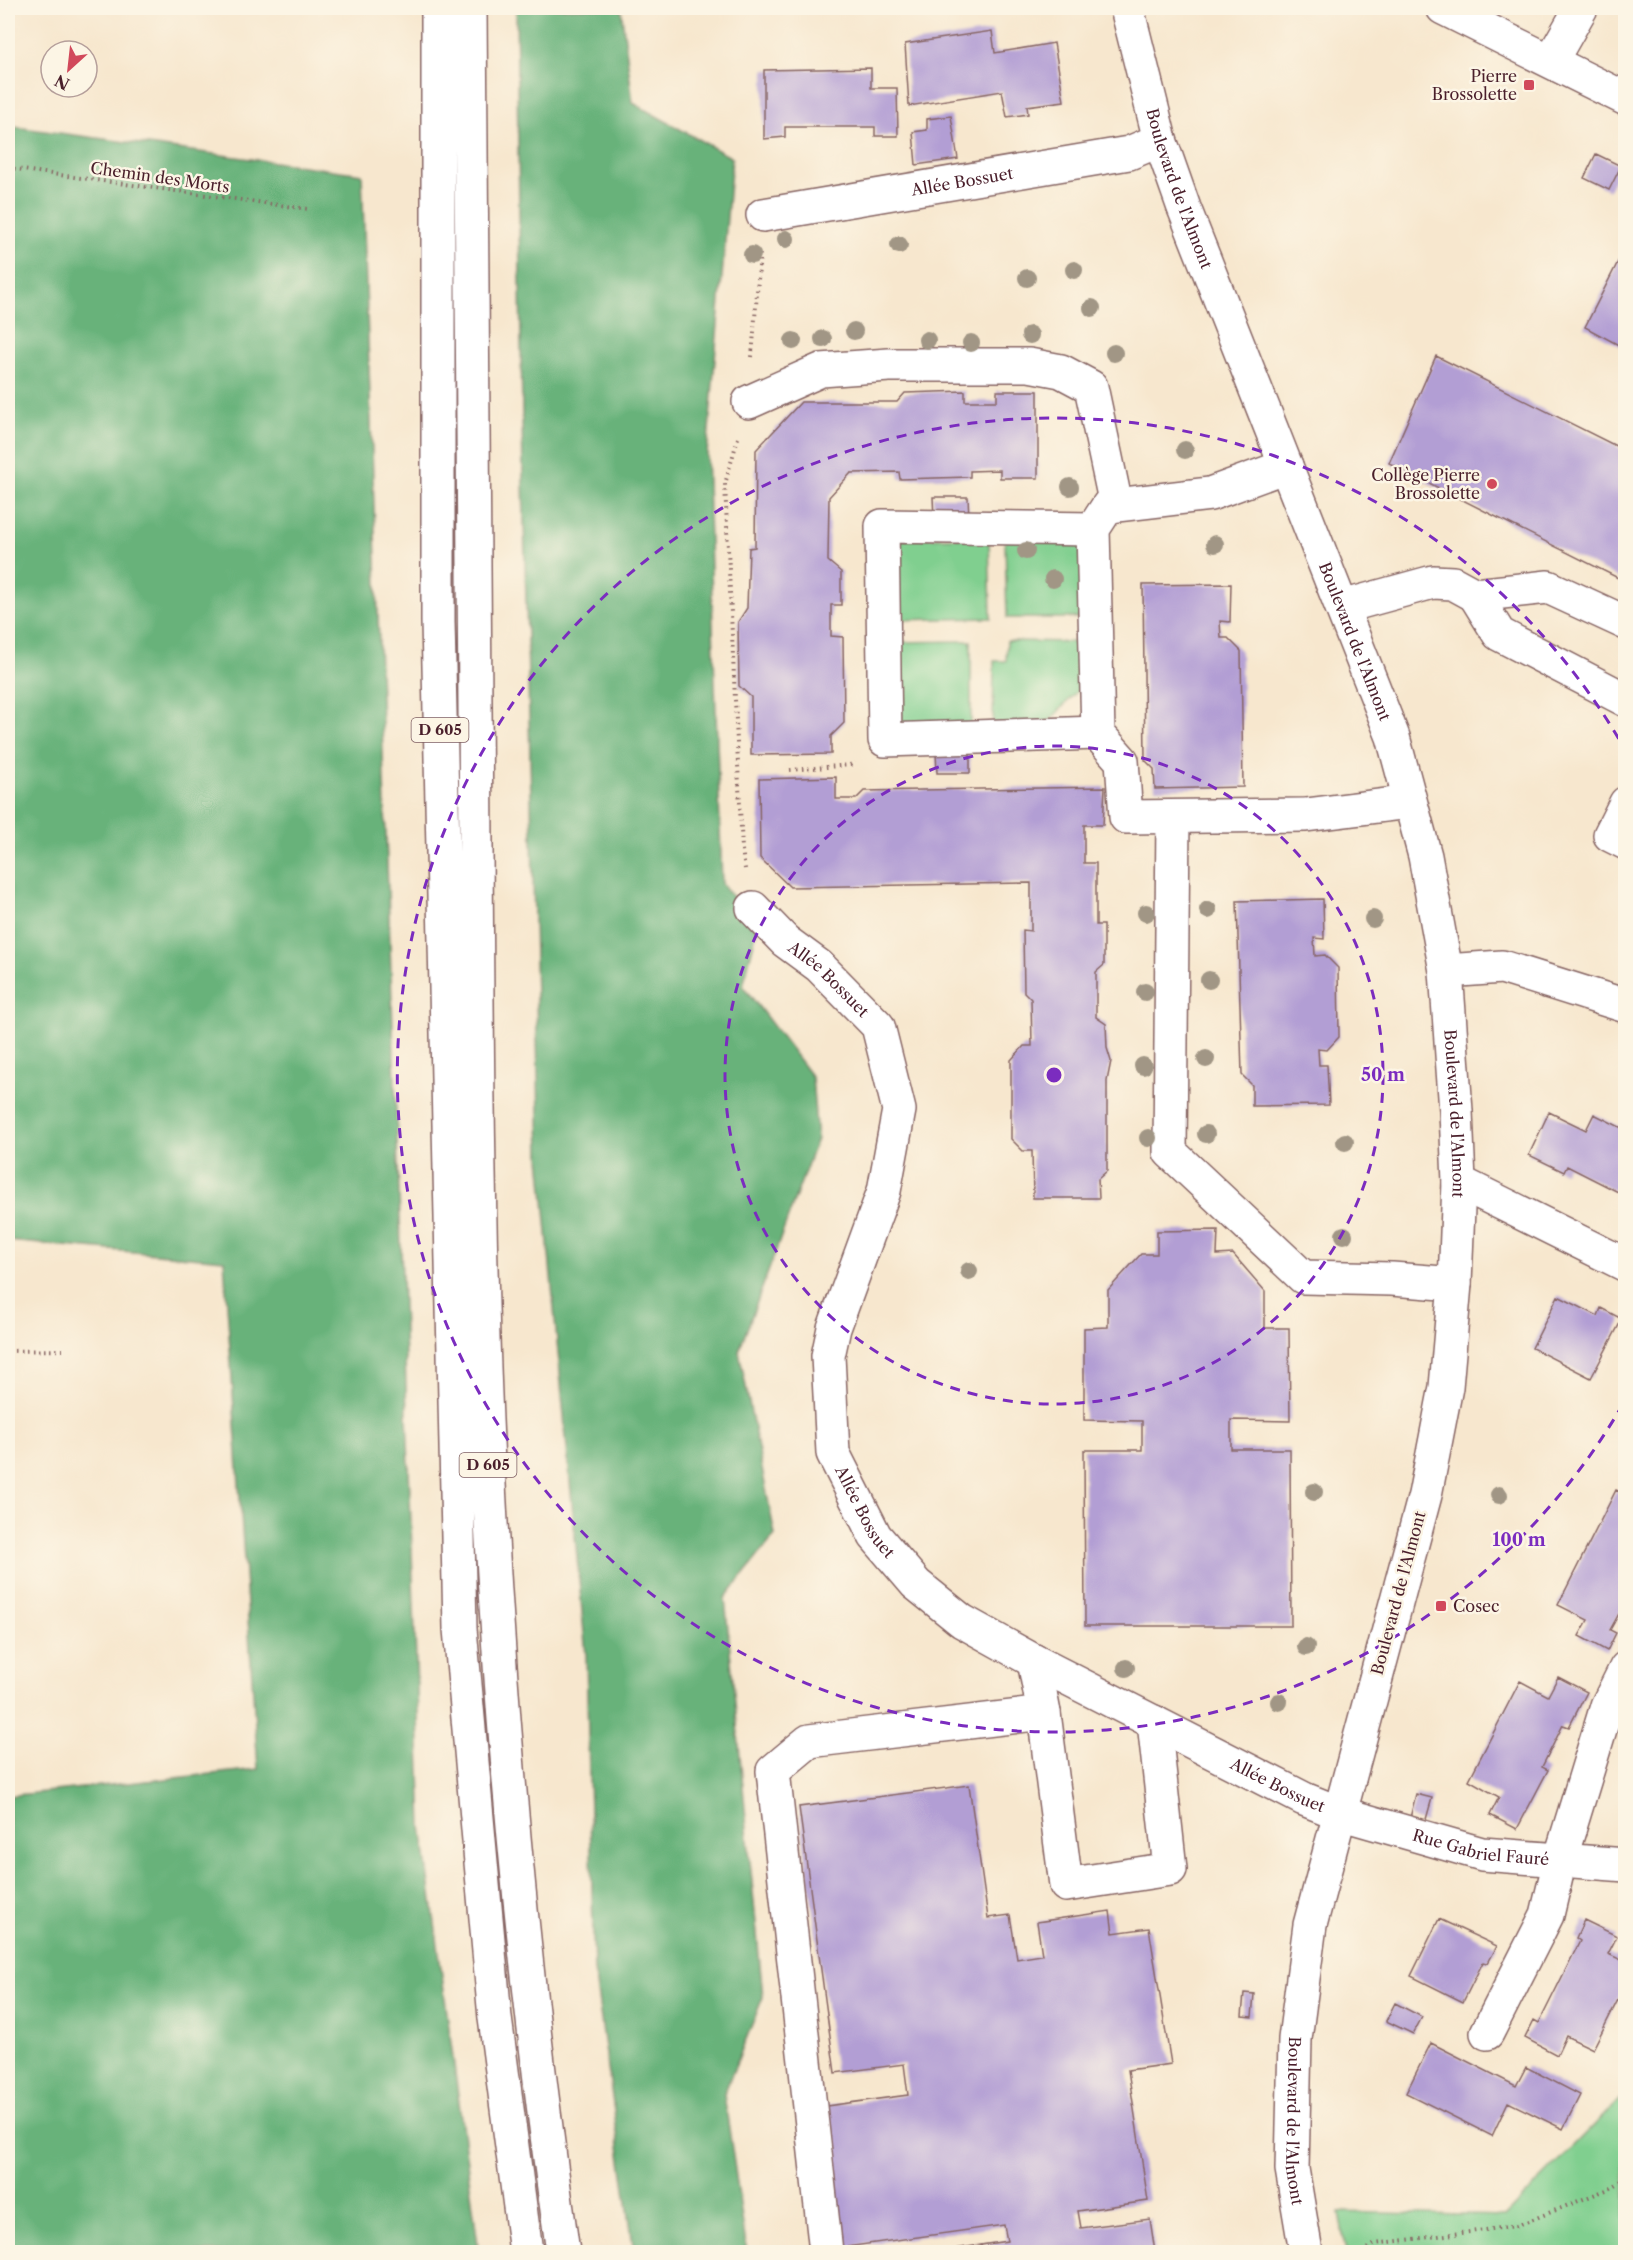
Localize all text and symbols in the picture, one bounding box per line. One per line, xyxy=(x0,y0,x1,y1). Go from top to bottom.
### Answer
north arrow xyxy=(39,39,99,99)
place label: Pierre Brossolette xyxy=(1432,66,1517,104)
text: N xyxy=(51,70,73,94)
marker: Pierre Brossolette xyxy=(1522,78,1536,92)
street label: Boulevard de l'Almont xyxy=(1142,106,1217,272)
street label: Chemin des Morts xyxy=(89,157,231,197)
street label: Allée Bossuet xyxy=(909,163,1015,200)
place label: Collège Pierre Brossolette xyxy=(1371,465,1480,503)
marker: Collège Pierre Brossolette xyxy=(1485,477,1499,491)
street label: Boulevard de l'Almont xyxy=(1315,559,1396,724)
road number: D 605 xyxy=(412,718,468,742)
street label: Allée Bossuet xyxy=(784,936,874,1021)
street label: Boulevard de l'Almont xyxy=(1440,1029,1469,1199)
text: 50 m xyxy=(1361,1064,1405,1086)
centre of rings xyxy=(1044,1065,1064,1085)
road number: D 605 xyxy=(460,1453,516,1477)
street label: Allée Bossuet xyxy=(831,1462,899,1562)
street label: Boulevard de l'Almont xyxy=(1367,1509,1430,1677)
text: 100 m xyxy=(1492,1529,1546,1551)
place label: Cosec xyxy=(1453,1596,1499,1616)
marker: Cosec xyxy=(1434,1599,1448,1613)
street label: Allée Bossuet xyxy=(1226,1753,1328,1817)
street label: Rue Gabriel Fauré xyxy=(1410,1825,1550,1869)
street label: Boulevard de l'Almont xyxy=(1281,2036,1308,2207)

